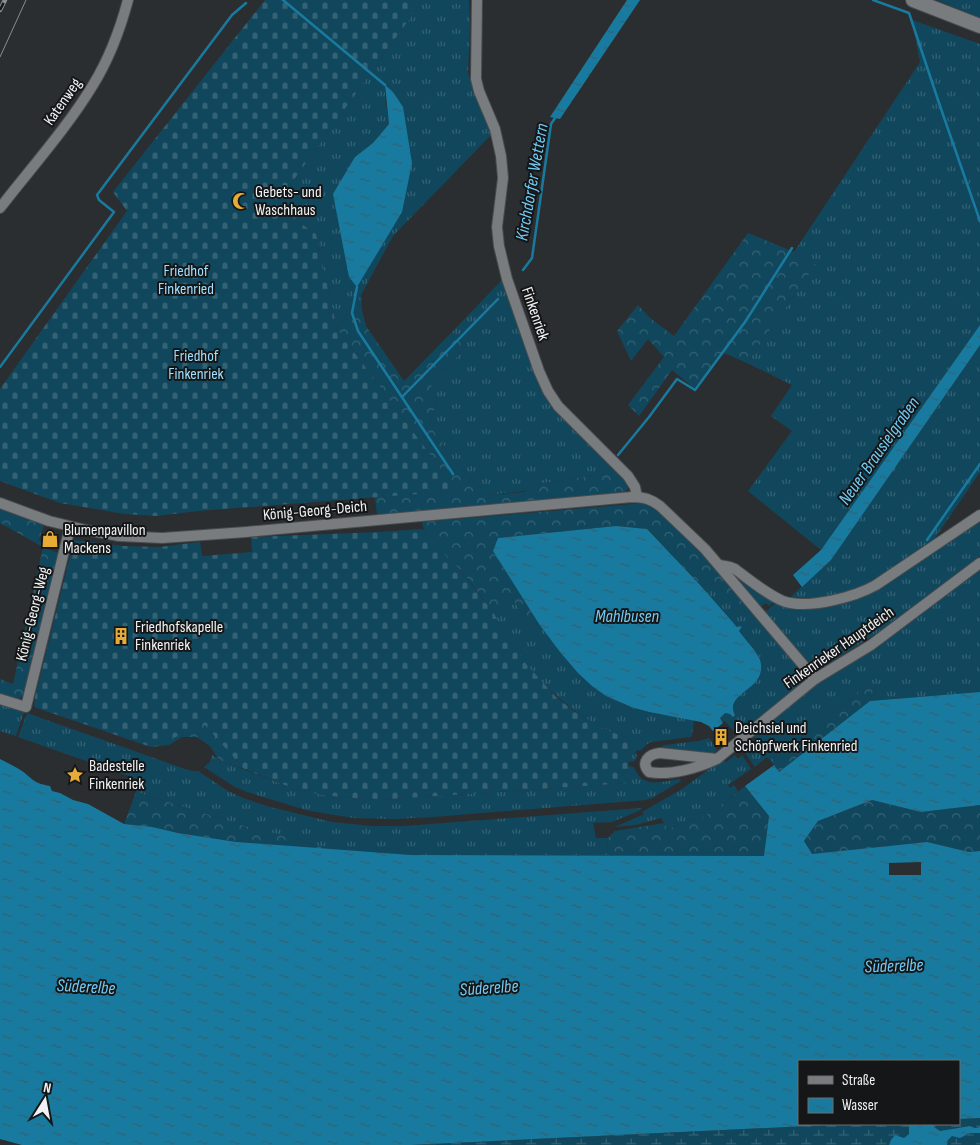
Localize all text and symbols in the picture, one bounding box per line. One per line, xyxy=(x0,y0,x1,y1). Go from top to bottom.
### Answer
street label: Katenweg xyxy=(40,75,86,129)
water label: Kirchdorfer Wettern xyxy=(511,121,553,242)
place label: Gebets- und Waschhaus xyxy=(255,183,322,220)
mosque icon: Gebets- und Waschhaus xyxy=(231,191,251,211)
park label: Friedhof Finkenried xyxy=(158,262,214,299)
street label: Finkenriek xyxy=(517,285,553,343)
park label: Friedhof Finkenriek xyxy=(168,347,224,384)
water label: Neuer Brausielgraben xyxy=(834,393,924,509)
street label: König-Georg-Deich xyxy=(262,497,368,525)
place label: Blumenpavillon Mackens xyxy=(64,521,146,558)
shop icon: Blumenpavillon Mackens xyxy=(40,529,60,549)
street label: König-Georg-Weg xyxy=(12,565,54,663)
street label: Finkenrieker Hauptdeich xyxy=(780,603,898,693)
water label: Mahlbusen xyxy=(595,606,660,627)
place label: Friedhofskapelle Finkenriek xyxy=(135,618,223,655)
building icon: Friedhofskapelle Finkenriek xyxy=(111,626,131,646)
place label: Deichsiel und Schöpfwerk Finkenried xyxy=(735,719,857,756)
building icon: Deichsiel und Schöpfwerk Finkenried xyxy=(711,727,731,747)
place label: Badestelle Finkenriek xyxy=(89,757,145,794)
place icon: Badestelle Finkenriek xyxy=(65,765,85,785)
water label: Süderelbe xyxy=(864,954,924,978)
water label: Süderelbe xyxy=(56,975,116,999)
water label: Süderelbe xyxy=(459,975,519,1001)
legend xyxy=(798,1060,960,1125)
text: Straße xyxy=(842,1071,875,1090)
north arrow xyxy=(20,1075,70,1125)
text: N xyxy=(42,1079,53,1097)
text: Wasser xyxy=(842,1096,879,1115)

